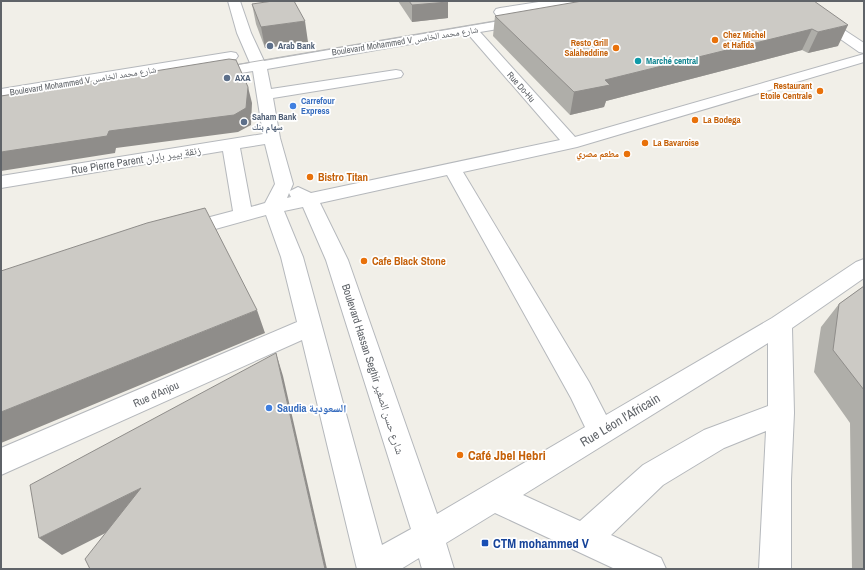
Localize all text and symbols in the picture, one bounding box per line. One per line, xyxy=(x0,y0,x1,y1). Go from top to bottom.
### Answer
street label: Boulevard Mohammed V شارع محمد الخامس xyxy=(331,23,479,59)
place label: Chez Michel et Hafida xyxy=(723,29,766,51)
marker: Chez Michel et Hafida xyxy=(710,35,720,45)
place label: Resto Grill Salaheddine xyxy=(565,37,608,59)
place label: Arab Bank xyxy=(278,40,316,52)
marker: Arab Bank xyxy=(265,41,275,51)
marker: Resto Grill Salaheddine xyxy=(611,43,621,53)
place label: Marché central xyxy=(646,55,698,67)
marker: Marché central xyxy=(633,56,643,66)
street label: Boulevard Mohammed V شارع محمد الخامس xyxy=(9,63,157,99)
street label: Rue Do-Hu xyxy=(504,69,538,105)
place label: AXA xyxy=(235,72,251,84)
marker: AXA xyxy=(222,73,232,83)
place label: Restaurant Etoile Centrale xyxy=(760,80,813,102)
marker: Restaurant Etoile Centrale xyxy=(815,86,825,96)
place label: Carrefour Express xyxy=(301,95,335,117)
marker: Carrefour Express xyxy=(288,101,298,111)
place label: Saham Bank سهام بنك xyxy=(252,111,297,134)
place label: La Bodega xyxy=(703,114,742,126)
marker: La Bodega xyxy=(690,115,700,125)
marker: Saham Bank سهام بنك xyxy=(239,117,249,127)
place label: La Bavaroise xyxy=(653,137,699,149)
marker: La Bavaroise xyxy=(640,138,650,148)
street label: Rue Pierre Parent زنقة بيير باران xyxy=(70,143,202,177)
place label: مطعم مصري xyxy=(576,148,619,161)
marker: مطعم مصري xyxy=(622,149,632,159)
place label: Bistro Titan xyxy=(318,170,368,184)
marker: Bistro Titan xyxy=(305,172,315,182)
place label: Cafe Black Stone xyxy=(372,254,446,268)
marker: Cafe Black Stone xyxy=(359,256,369,266)
street label: Boulevard Hassan Seghir شارع حسن الصغير xyxy=(339,282,407,456)
street label: Rue d'Anjou xyxy=(131,378,181,410)
street label: Rue Léon l'Africain xyxy=(577,389,663,451)
place label: Saudia السعودية xyxy=(277,401,346,415)
marker: Saudia السعودية xyxy=(264,403,274,413)
place label: Café Jbel Hebri xyxy=(468,447,546,464)
marker: Café Jbel Hebri xyxy=(455,450,465,460)
place label: CTM mohammed V xyxy=(493,535,590,552)
marker: CTM mohammed V xyxy=(480,538,490,548)

